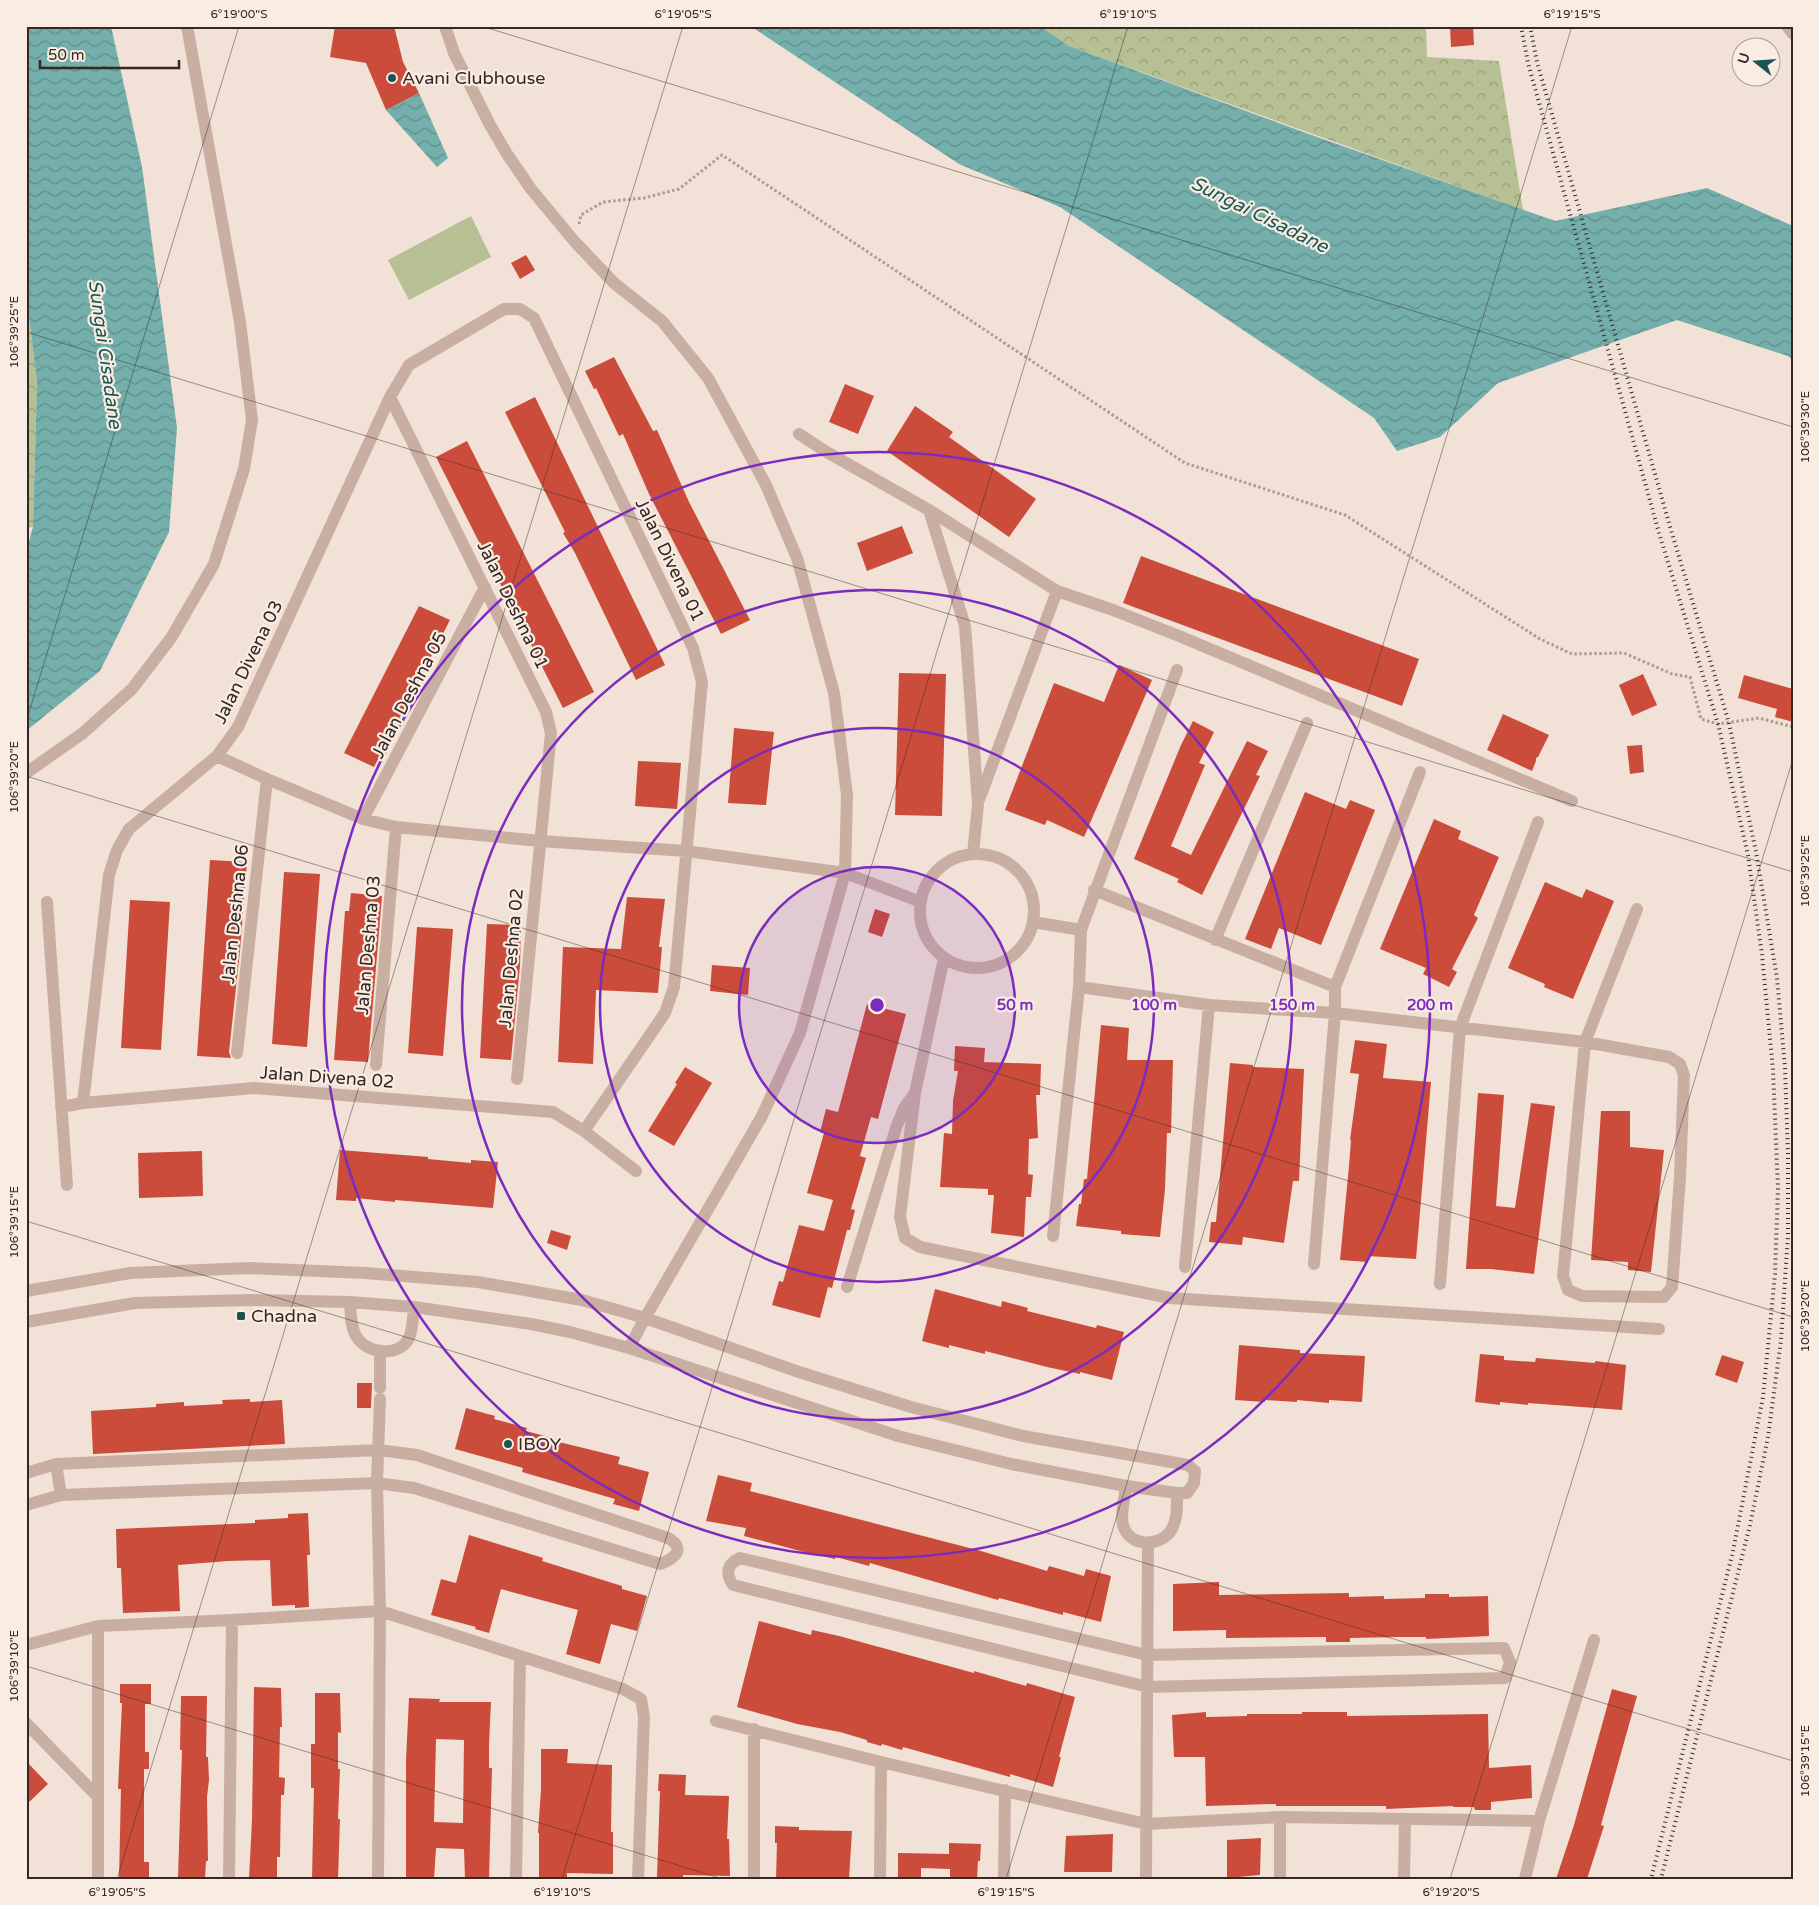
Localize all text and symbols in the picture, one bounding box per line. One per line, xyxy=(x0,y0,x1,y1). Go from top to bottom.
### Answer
text: 6°19'00"S xyxy=(210,7,268,21)
text: 6°19'05"S xyxy=(654,7,712,21)
text: 6°19'10"S xyxy=(1099,7,1157,21)
text: 6°19'15"S xyxy=(1543,7,1601,21)
scale bar xyxy=(40,38,179,70)
north arrow xyxy=(1732,38,1782,88)
text: 50 m xyxy=(48,46,85,64)
text: U xyxy=(1734,51,1754,66)
place label: Avani Clubhouse xyxy=(402,67,545,89)
marker: Avani Clubhouse xyxy=(386,72,398,84)
water label: Sungai Cisadane xyxy=(1187,172,1333,258)
water label: Sungai Cisadane xyxy=(84,278,126,431)
text: 106°39'25"E xyxy=(7,295,21,368)
text: 106°39'30"E xyxy=(1798,390,1812,463)
street label: Jalan Divena 01 xyxy=(631,495,709,625)
street label: Jalan Deshna 01 xyxy=(472,537,554,673)
street label: Jalan Divena 03 xyxy=(209,597,287,727)
street label: Jalan Deshna 05 xyxy=(366,628,452,762)
text: 106°39'20"E xyxy=(7,740,21,813)
text: 106°39'25"E xyxy=(1798,834,1812,907)
street label: Jalan Deshna 06 xyxy=(217,843,253,985)
street label: Jalan Deshna 03 xyxy=(351,874,385,1016)
street label: Jalan Deshna 02 xyxy=(494,887,528,1029)
centre of rings xyxy=(868,996,886,1014)
text: 50 m xyxy=(997,996,1033,1014)
text: 100 m xyxy=(1131,996,1177,1014)
text: 150 m xyxy=(1269,996,1315,1014)
text: 200 m xyxy=(1407,996,1453,1014)
street label: Jalan Divena 02 xyxy=(259,1061,395,1093)
text: 106°39'15"E xyxy=(7,1185,21,1258)
text: 106°39'20"E xyxy=(1798,1279,1812,1352)
place label: Chadna xyxy=(251,1305,317,1327)
marker: Chadna xyxy=(235,1310,247,1322)
place label: IBOY xyxy=(518,1433,562,1455)
marker: IBOY xyxy=(502,1438,514,1450)
text: 106°39'10"E xyxy=(7,1629,21,1702)
text: 106°39'15"E xyxy=(1798,1724,1812,1797)
text: 6°19'05"S xyxy=(88,1885,146,1899)
text: 6°19'10"S xyxy=(533,1885,591,1899)
text: 6°19'15"S xyxy=(977,1885,1035,1899)
text: 6°19'20"S xyxy=(1422,1885,1480,1899)

